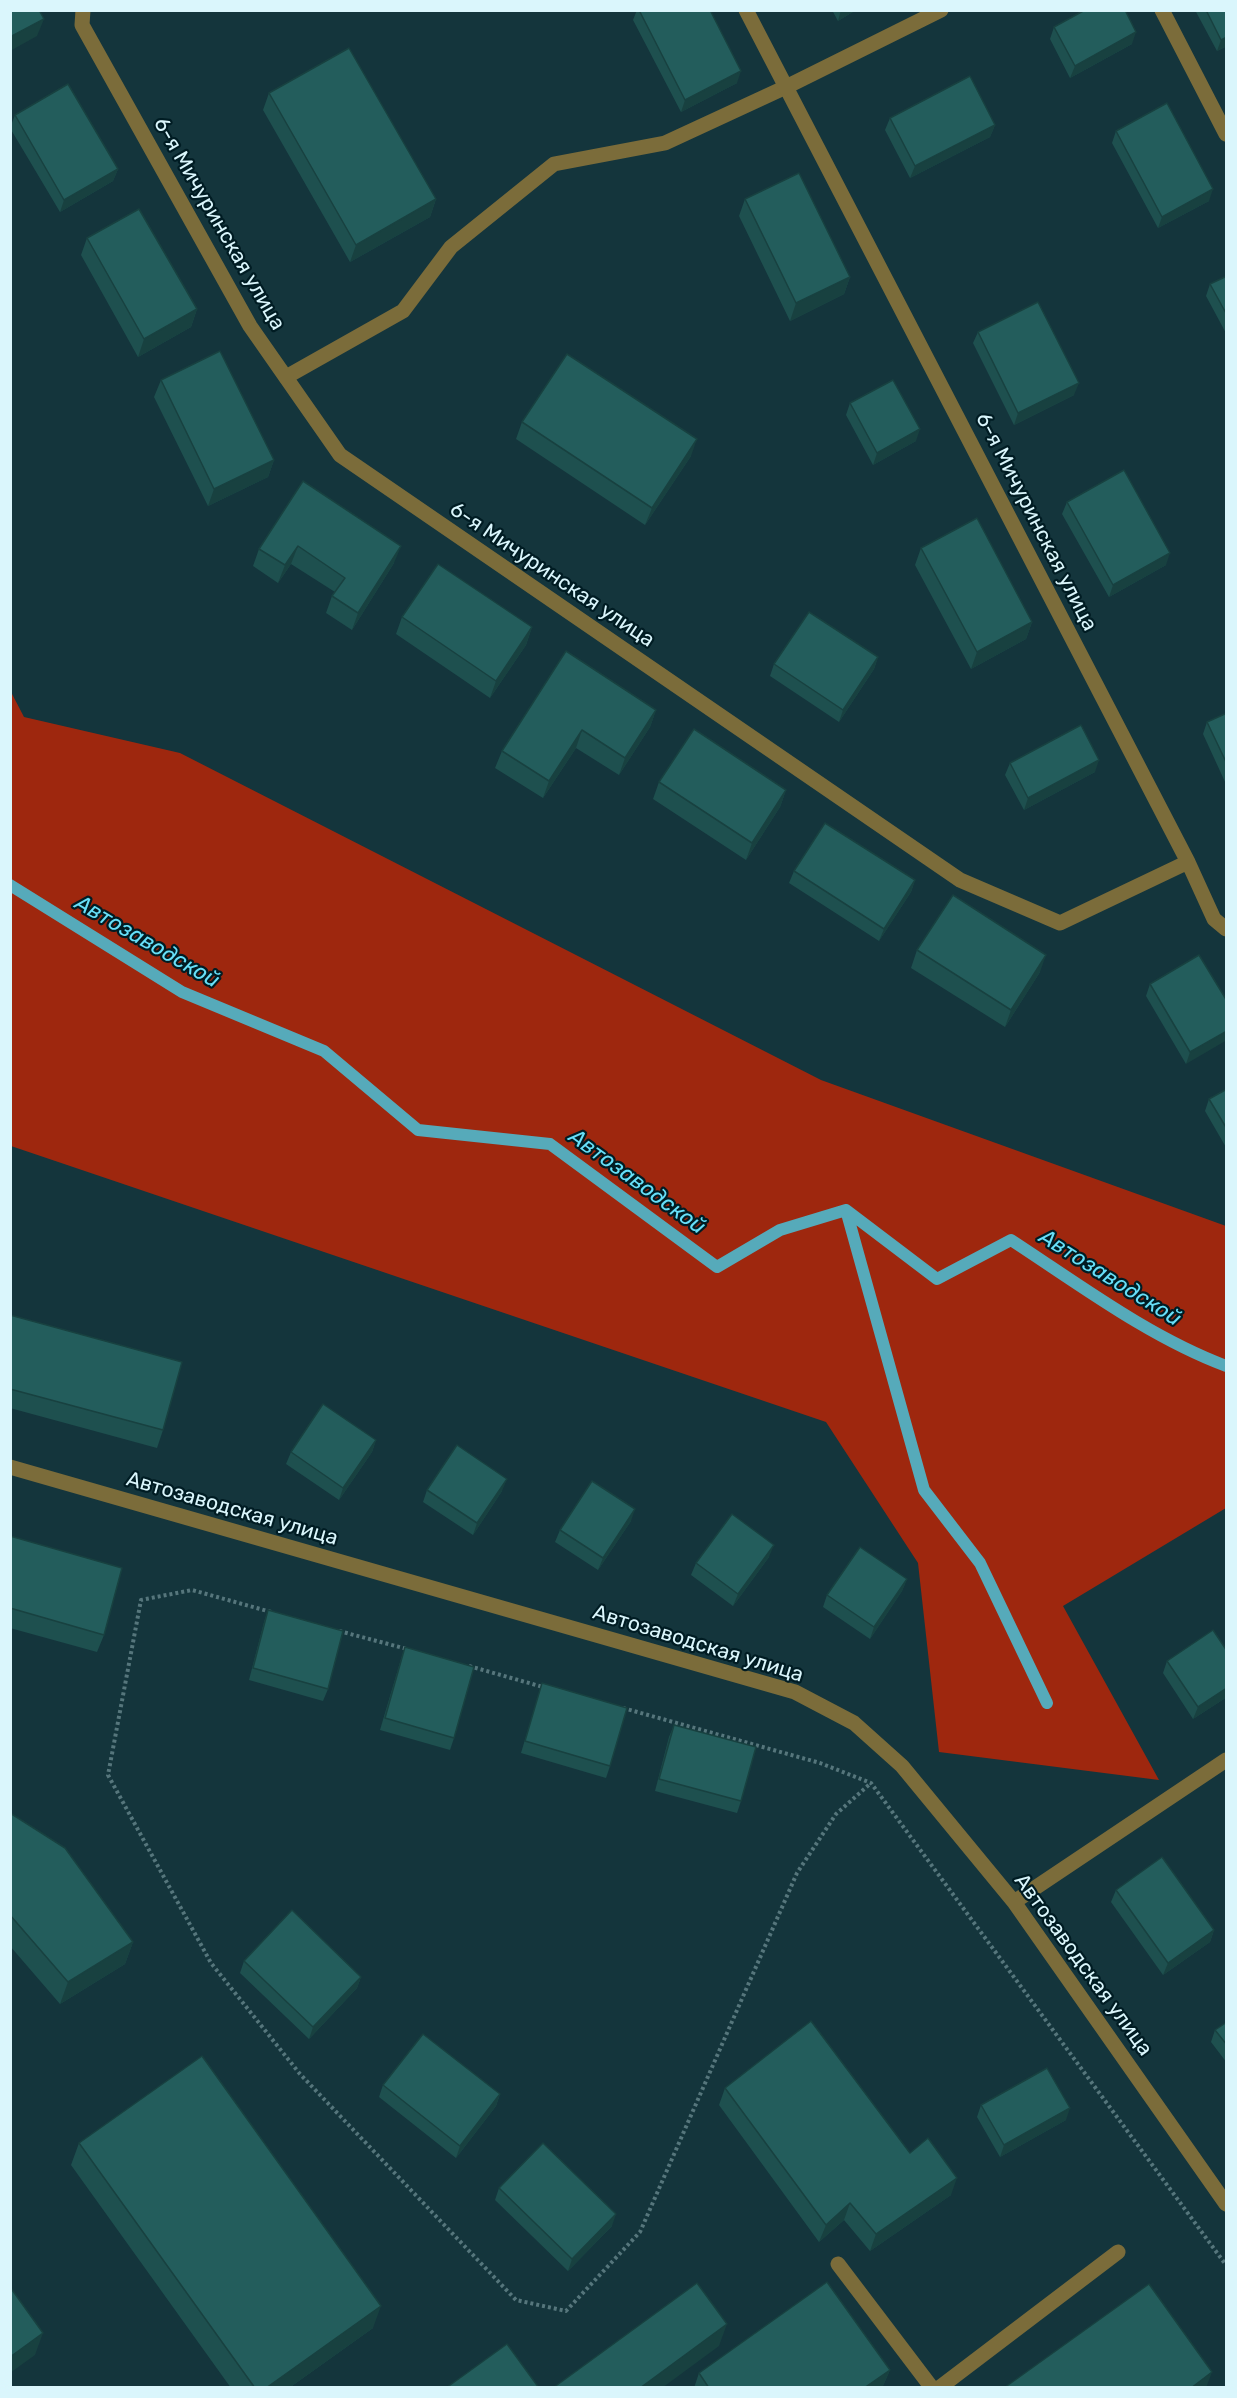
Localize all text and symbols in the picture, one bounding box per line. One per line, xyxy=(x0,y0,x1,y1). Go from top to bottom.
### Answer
street label: 6-я Мичуринская улица xyxy=(148,113,290,335)
street label: 6-я Мичуринская улица xyxy=(970,409,1102,635)
street label: 6-я Мичуринская улица xyxy=(445,497,659,653)
water label: Автозаводской xyxy=(70,890,224,994)
water label: Автозаводской xyxy=(564,1124,710,1240)
water label: Автозаводской xyxy=(1034,1224,1186,1332)
street label: Автозаводская улица xyxy=(123,1467,341,1551)
street label: Автозаводская улица xyxy=(590,1600,806,1688)
street label: Автозаводская улица xyxy=(1008,1869,1158,2061)

